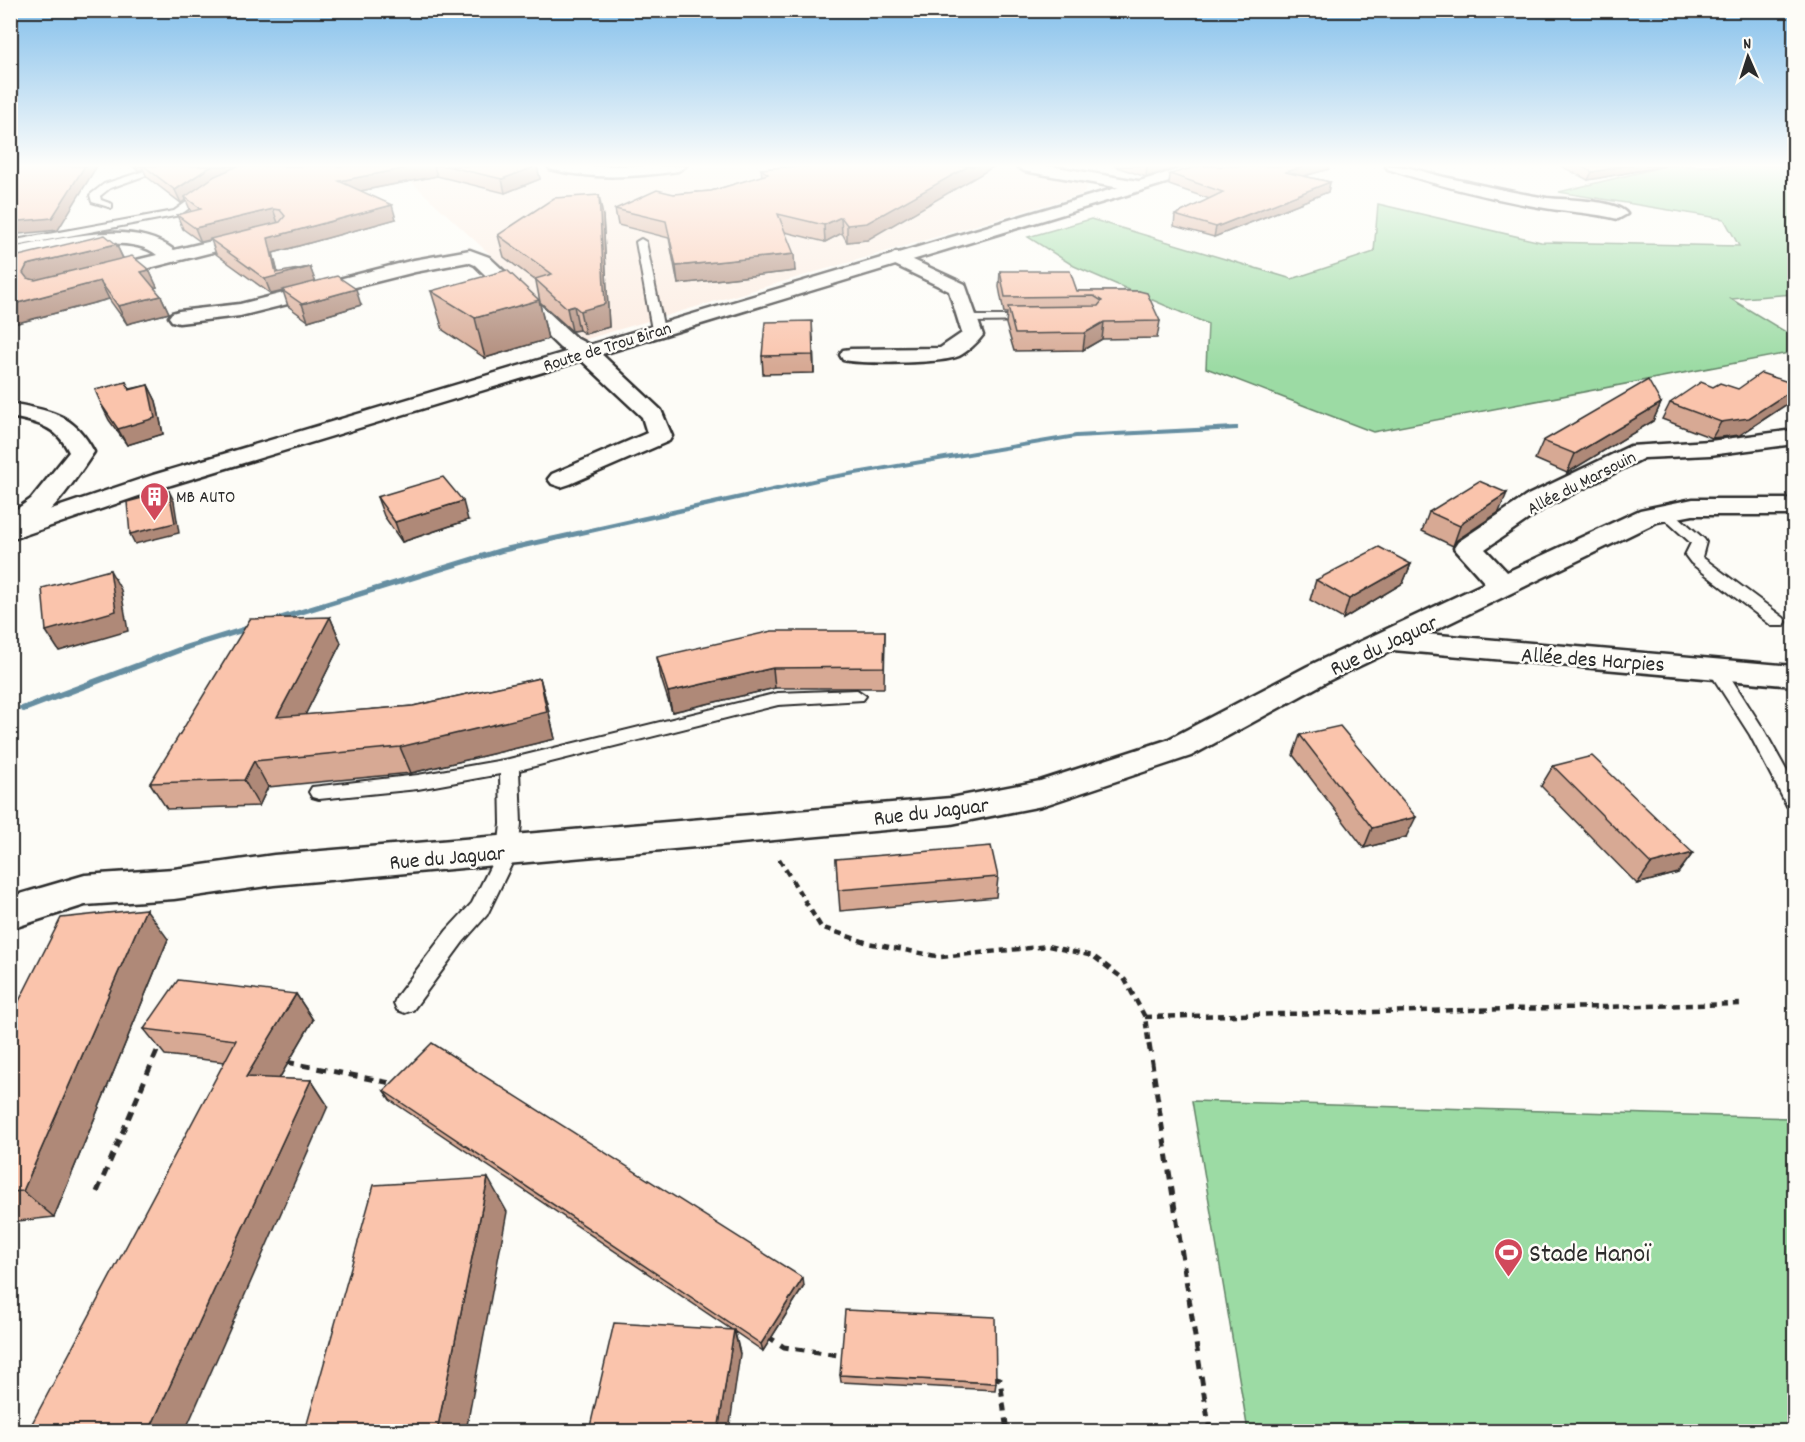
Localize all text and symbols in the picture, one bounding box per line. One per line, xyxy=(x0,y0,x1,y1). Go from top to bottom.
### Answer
north arrow xyxy=(1718,27,1778,87)
text: N xyxy=(1743,33,1752,56)
street label: Route de Trou Biran xyxy=(541,317,675,380)
street label: Allée du Marsouin xyxy=(1523,446,1641,522)
building icon: MB AUTO xyxy=(139,480,171,522)
place label: MB AUTO xyxy=(176,486,235,511)
street label: Rue du Jaguar xyxy=(1326,608,1444,686)
street label: Allée des Harpies xyxy=(1520,641,1666,682)
street label: Rue du Jaguar xyxy=(872,791,992,836)
street label: Rue du Jaguar xyxy=(388,839,507,880)
sports icon: Stade Hanoï xyxy=(1492,1236,1524,1278)
place label: Stade Hanoï xyxy=(1529,1236,1652,1275)

